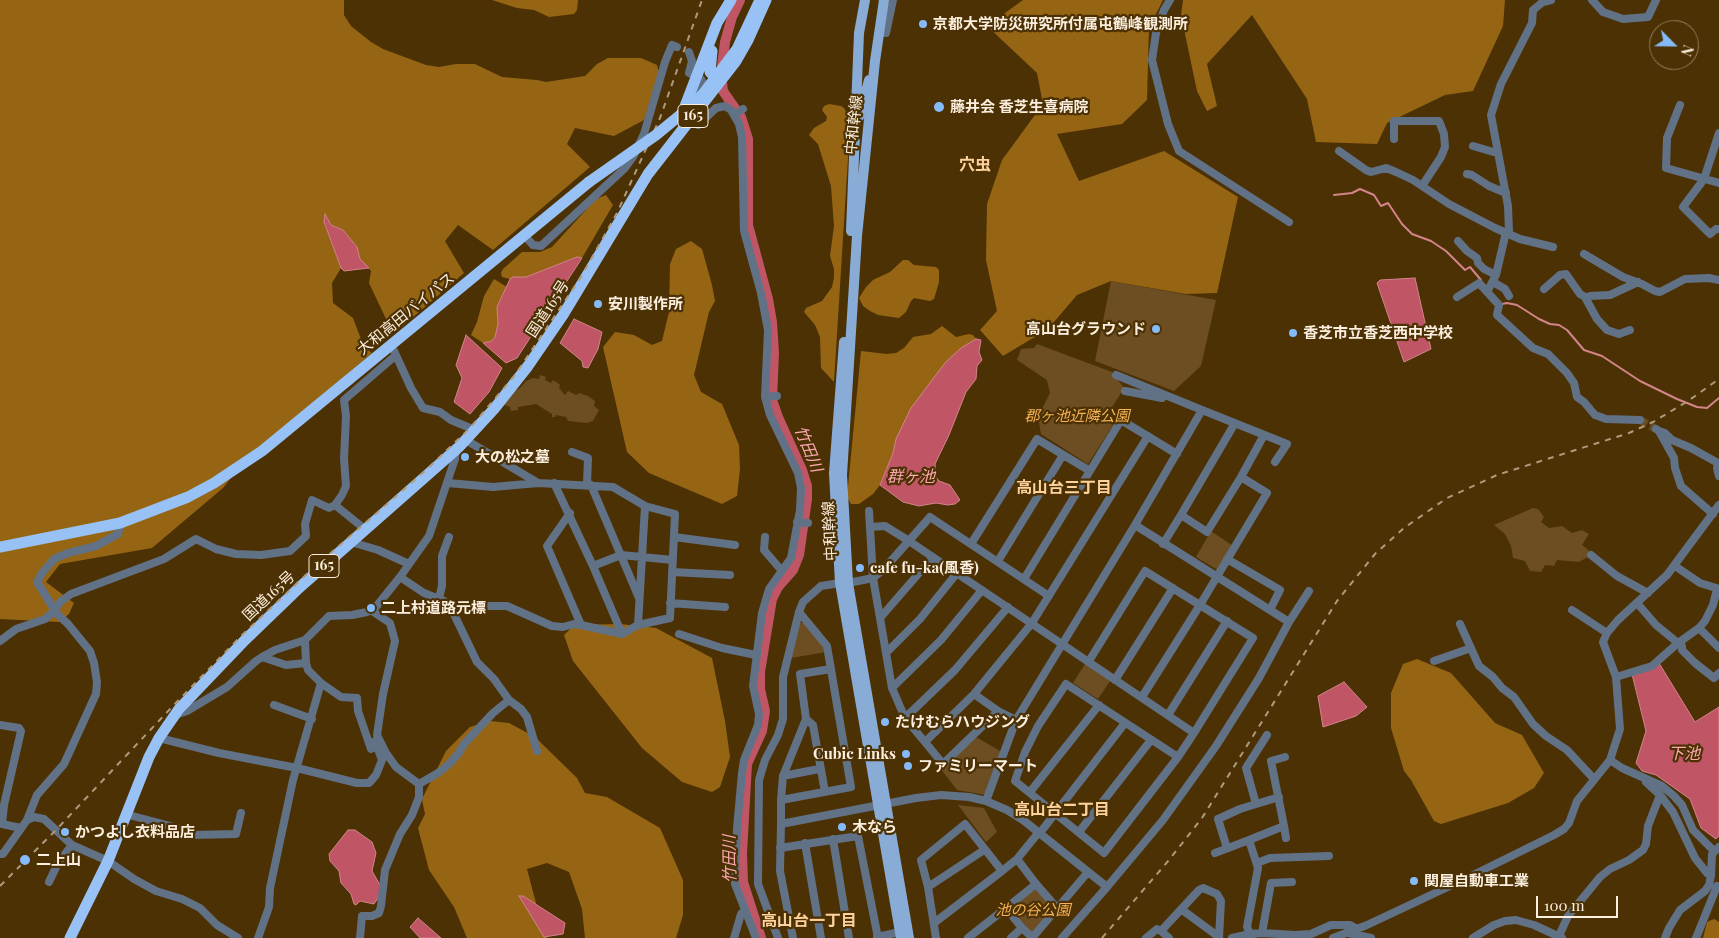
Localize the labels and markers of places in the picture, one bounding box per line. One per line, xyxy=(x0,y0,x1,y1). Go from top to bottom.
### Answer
place label: 京都大学防災研究所付属屯鶴峰観測所 xyxy=(933,15,1188,33)
marker: 京都大学防災研究所付属屯鶴峰観測所 xyxy=(917,18,929,30)
place label: 藤井会 香芝生喜病院 xyxy=(950,98,1088,116)
marker: 藤井会 香芝生喜病院 xyxy=(932,100,946,114)
place label: 安川製作所 xyxy=(608,295,683,313)
marker: 安川製作所 xyxy=(592,298,604,310)
place label: 高山台グラウンド xyxy=(1026,320,1146,338)
marker: 高山台グラウンド xyxy=(1150,323,1162,335)
place label: 香芝市立香芝西中学校 xyxy=(1303,324,1453,342)
marker: 香芝市立香芝西中学校 xyxy=(1287,327,1299,339)
place label: 大の松之墓 xyxy=(475,448,550,466)
marker: 大の松之墓 xyxy=(459,451,471,463)
place label: cafe fu-ka(風香) xyxy=(870,559,979,577)
marker: cafe fu-ka(風香) xyxy=(854,562,866,574)
place label: 二上村道路元標 xyxy=(381,599,486,617)
marker: 二上村道路元標 xyxy=(365,602,377,614)
place label: たけむらハウジング xyxy=(895,713,1030,731)
marker: たけむらハウジング xyxy=(879,716,891,728)
place label: Cubic Links xyxy=(813,745,896,763)
marker: Cubic Links xyxy=(900,748,912,760)
place label: ファミリーマート xyxy=(918,757,1038,775)
marker: ファミリーマート xyxy=(902,760,914,772)
place label: 木なら xyxy=(852,818,897,836)
marker: 木なら xyxy=(836,821,848,833)
place label: かつよし衣料品店 xyxy=(75,823,195,841)
marker: かつよし衣料品店 xyxy=(59,826,71,838)
place label: 二上山 xyxy=(36,851,81,869)
marker: 二上山 xyxy=(18,853,32,867)
place label: 関屋自動車工業 xyxy=(1424,872,1529,890)
marker: 関屋自動車工業 xyxy=(1408,875,1420,887)

